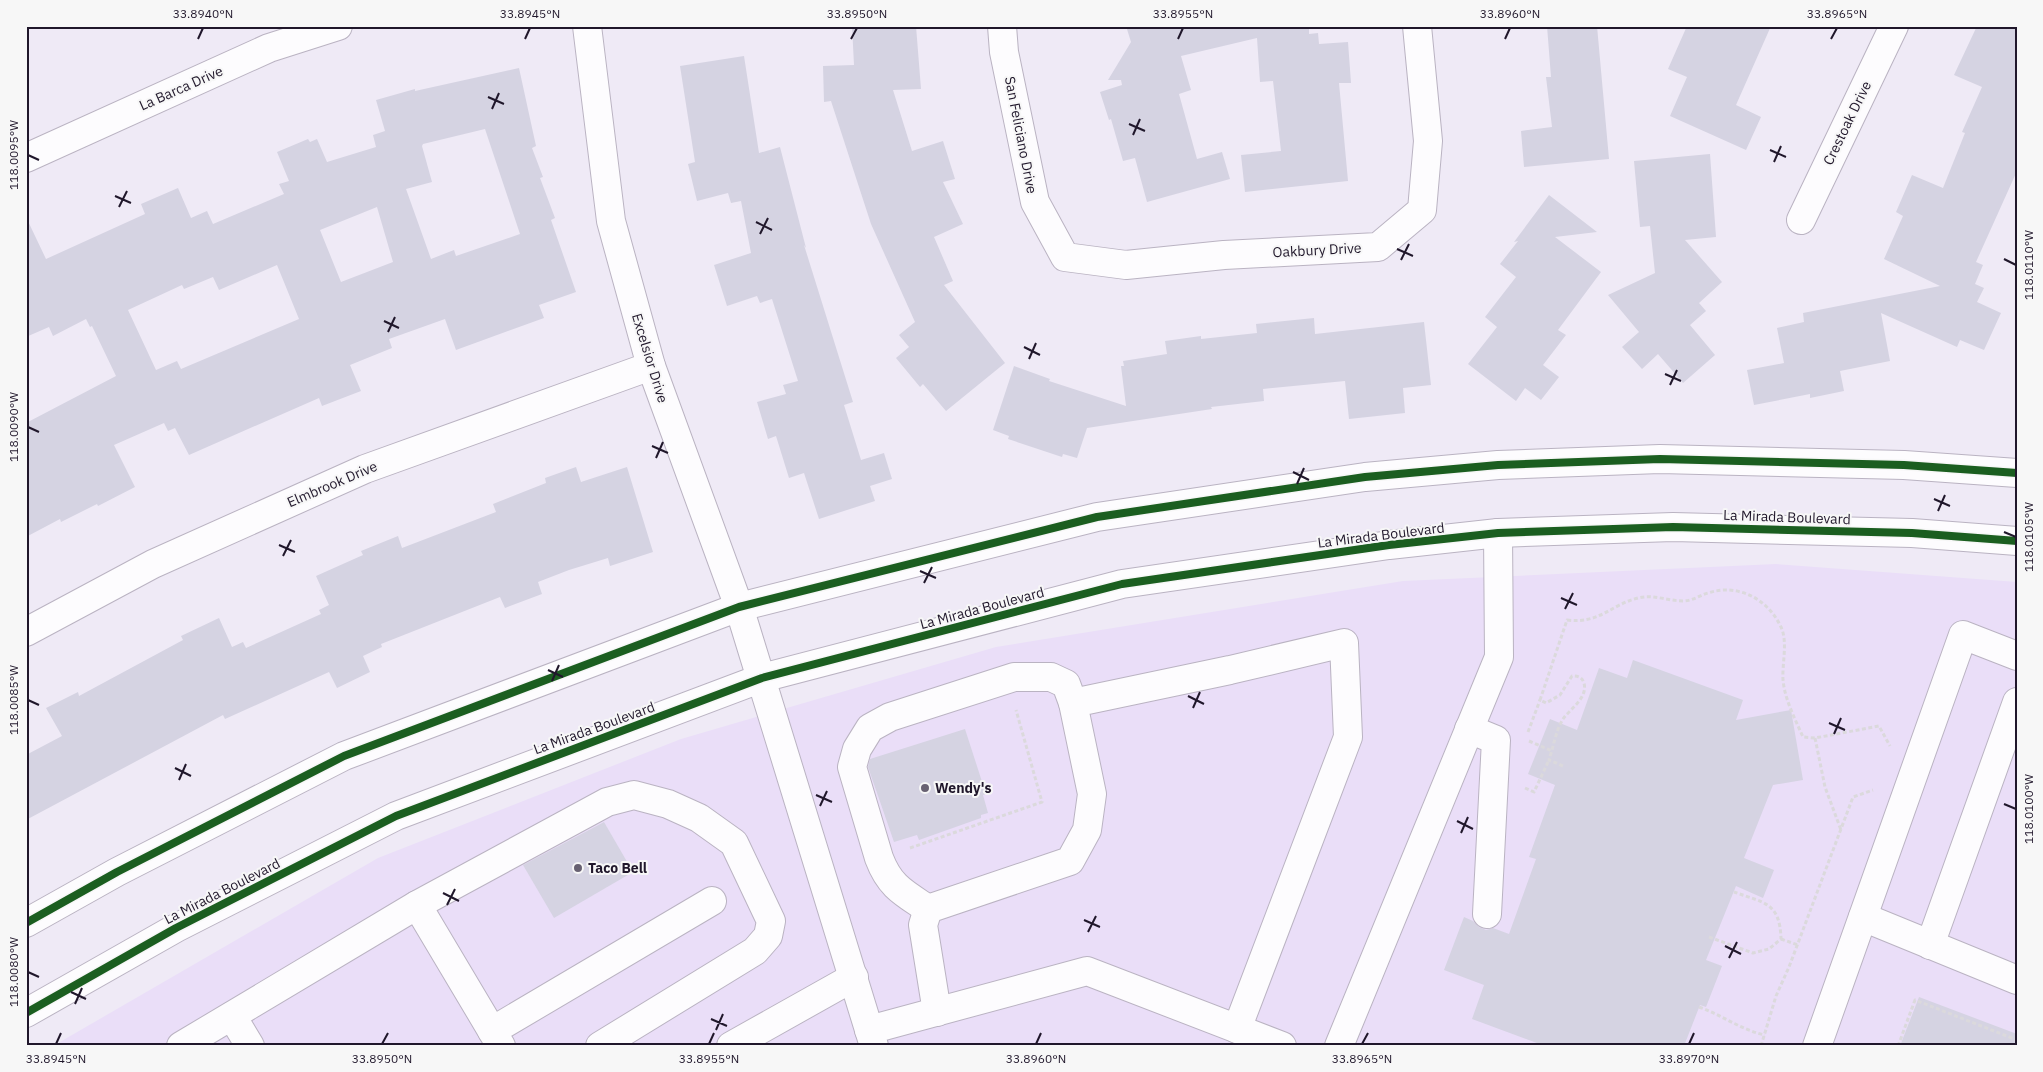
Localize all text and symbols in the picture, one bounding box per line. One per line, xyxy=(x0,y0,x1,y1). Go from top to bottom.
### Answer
text: 33.8940°N xyxy=(173,6,233,21)
text: 33.8945°N xyxy=(500,6,560,21)
text: 33.8950°N xyxy=(827,6,887,21)
text: 33.8955°N xyxy=(1153,6,1213,21)
text: 33.8960°N xyxy=(1480,6,1540,21)
text: 33.8965°N xyxy=(1807,6,1867,21)
street label: La Barca Drive xyxy=(136,61,226,114)
street label: San Feliciano Drive xyxy=(1001,75,1041,195)
street label: Crestoak Drive xyxy=(1819,78,1875,168)
text: 118.0095°W xyxy=(6,120,21,190)
text: 118.0110°W xyxy=(2021,230,2036,300)
street label: Oakbury Drive xyxy=(1272,239,1362,261)
street label: Excelsior Drive xyxy=(628,311,672,405)
text: 118.0090°W xyxy=(6,392,21,462)
street label: Elmbrook Drive xyxy=(284,457,380,511)
text: 118.0105°W xyxy=(2021,502,2036,572)
street label: La Mirada Boulevard xyxy=(1723,506,1851,528)
street label: La Mirada Boulevard xyxy=(1316,518,1446,552)
street label: La Mirada Boulevard xyxy=(918,583,1046,633)
text: 118.0085°W xyxy=(6,665,21,735)
street label: La Mirada Boulevard xyxy=(531,698,657,758)
text: 118.0100°W xyxy=(2021,774,2036,844)
place label: Wendy's xyxy=(935,779,992,797)
marker: Wendy's xyxy=(919,782,931,794)
street label: La Mirada Boulevard xyxy=(161,854,283,928)
place label: Taco Bell xyxy=(588,859,647,877)
marker: Taco Bell xyxy=(572,862,584,874)
text: 118.0080°W xyxy=(6,937,21,1007)
text: 33.8945°N xyxy=(26,1051,86,1066)
text: 33.8950°N xyxy=(352,1051,412,1066)
text: 33.8955°N xyxy=(679,1051,739,1066)
text: 33.8960°N xyxy=(1006,1051,1066,1066)
text: 33.8965°N xyxy=(1332,1051,1392,1066)
text: 33.8970°N xyxy=(1659,1051,1719,1066)

